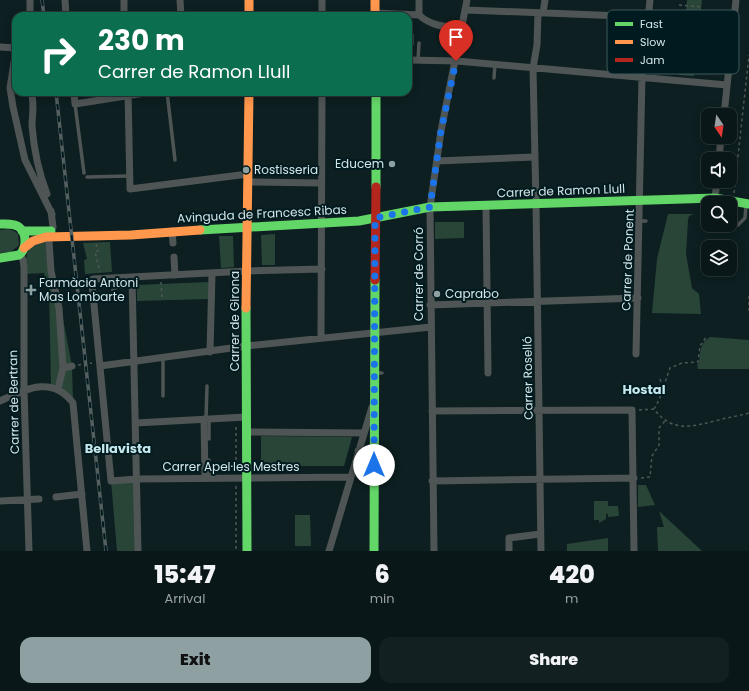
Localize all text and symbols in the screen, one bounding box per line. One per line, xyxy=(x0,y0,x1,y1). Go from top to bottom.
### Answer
legend xyxy=(607,10,739,74)
text: Fast xyxy=(640,16,663,32)
pin xyxy=(439,20,473,61)
text: 230 m xyxy=(98,21,185,60)
icon: arrive xyxy=(445,26,467,48)
icon: right xyxy=(32,28,84,80)
text: Slow xyxy=(640,34,665,50)
text: Jam xyxy=(640,52,665,68)
text: Carrer de Ramon Llull xyxy=(98,59,290,84)
north arrow xyxy=(701,108,737,144)
map controls xyxy=(701,108,737,276)
button: sound xyxy=(701,152,737,188)
place label: Educem xyxy=(335,155,384,172)
marker: Educem xyxy=(387,159,397,169)
place label: Rostisseria xyxy=(254,161,318,178)
marker: Rostisseria xyxy=(241,165,251,175)
street label: Carrer de Ramon Llull xyxy=(497,180,625,201)
button: search xyxy=(701,196,737,232)
street label: Avinguda de Francesc Ribas xyxy=(177,201,347,226)
street label: Carrer de Ponent xyxy=(617,209,638,311)
street label: Carrer de Corró xyxy=(410,227,427,321)
button: layers xyxy=(701,240,737,276)
street label: Carrer de Girona xyxy=(226,271,243,371)
place label: Farmàcia Antoni Mas Lombarte xyxy=(39,274,138,305)
marker: Farmàcia Antoni Mas Lombarte xyxy=(26,285,36,295)
place label: Caprabo xyxy=(445,285,499,302)
marker: Caprabo xyxy=(432,289,442,299)
street label: Carrer Roselló xyxy=(518,336,537,420)
street label: Carrer de Bertran xyxy=(4,350,23,454)
district label: Hostal xyxy=(623,380,666,399)
district label: Bellavista xyxy=(85,439,151,458)
position arrow xyxy=(353,444,395,486)
street label: Carrer Apel·les Mestres xyxy=(162,458,300,475)
text: 15:47 xyxy=(154,558,216,591)
text: 6 xyxy=(375,558,390,591)
text: 420 xyxy=(549,558,595,591)
text: Arrival xyxy=(164,589,205,608)
text: min xyxy=(370,589,395,608)
text: m xyxy=(565,589,579,608)
button: Exit xyxy=(20,637,371,683)
button: Share xyxy=(379,637,729,683)

